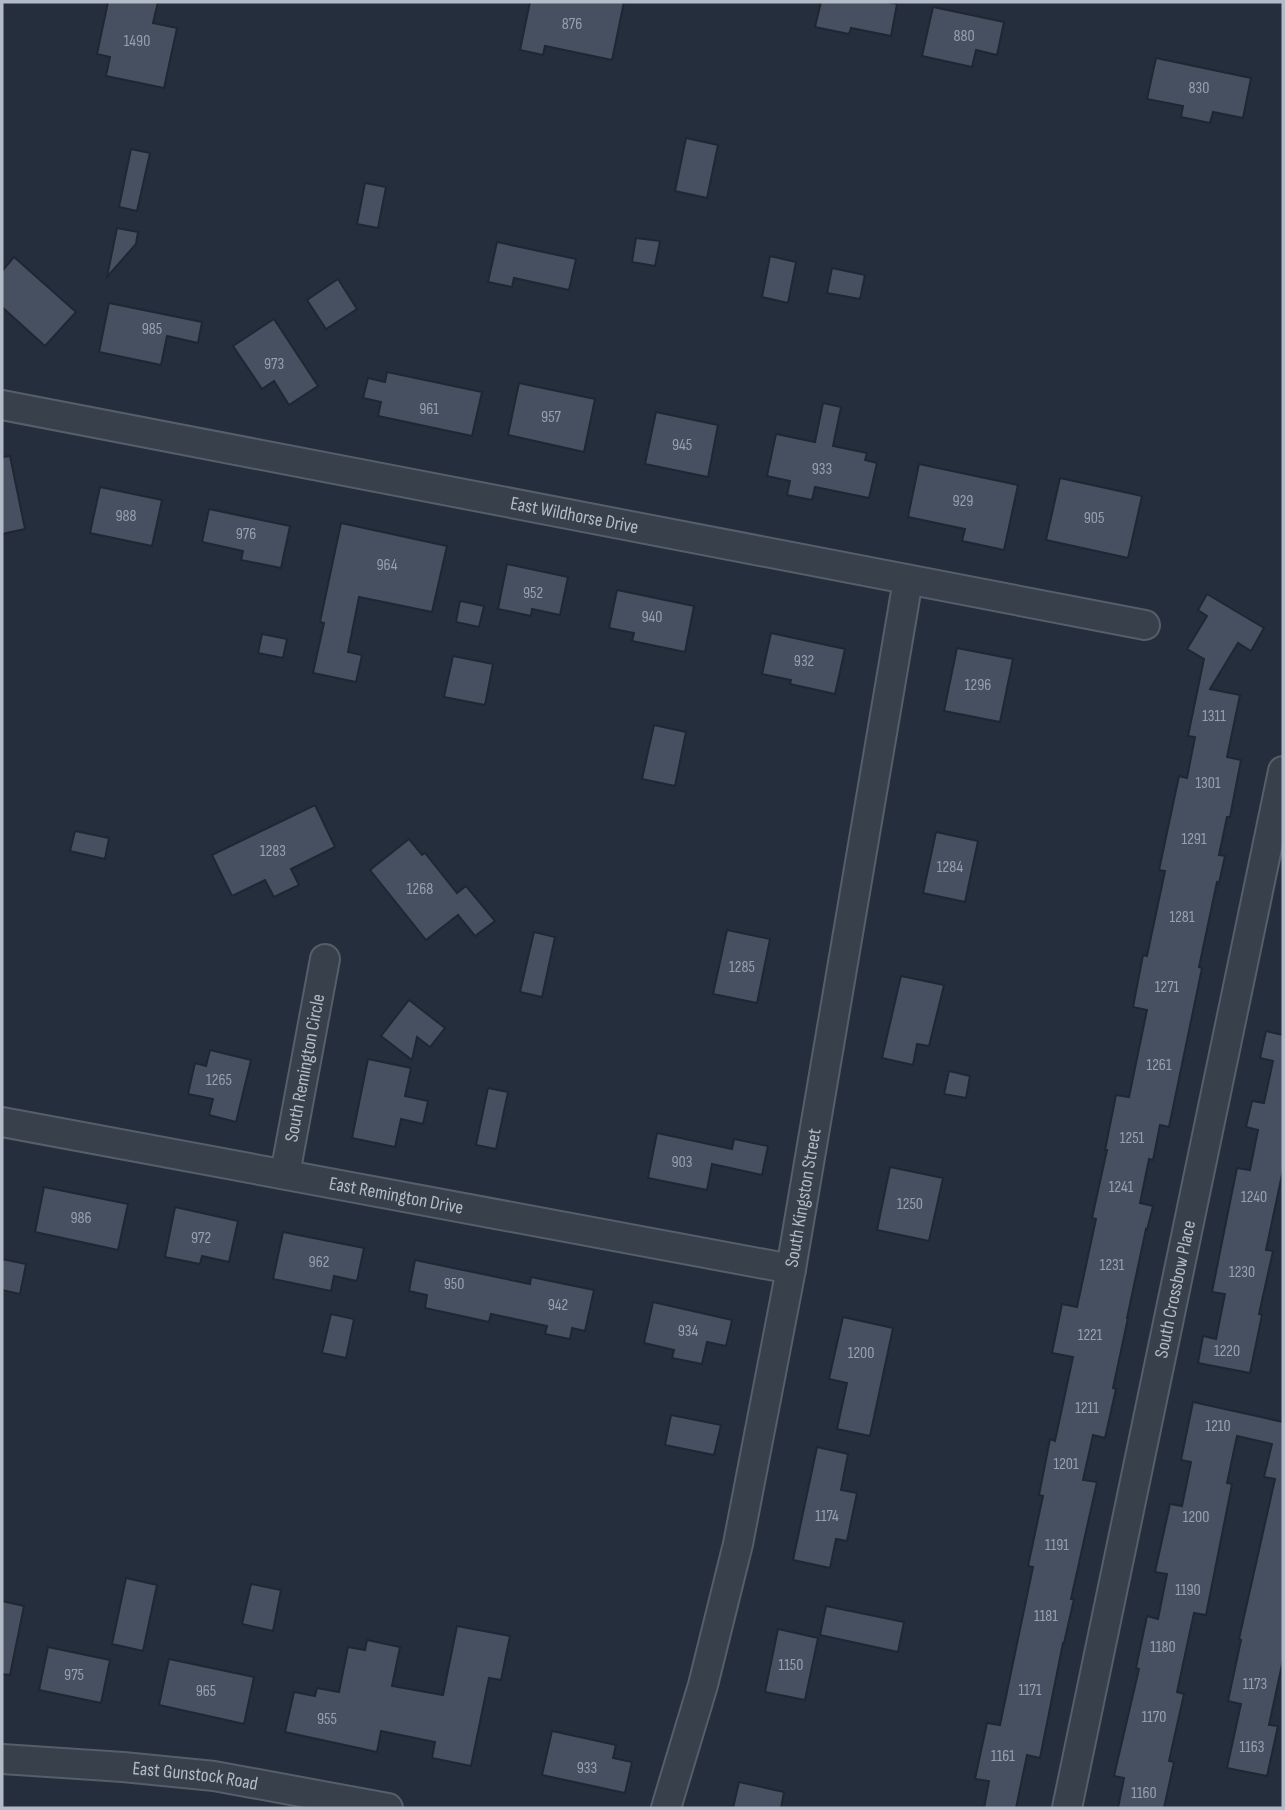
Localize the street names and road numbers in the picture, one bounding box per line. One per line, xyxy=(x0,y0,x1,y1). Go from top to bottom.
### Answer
street label: East Wildhorse Drive xyxy=(509,492,640,539)
street label: South Remington Circle xyxy=(280,992,330,1144)
street label: South Kingston Street xyxy=(780,1126,826,1269)
street label: East Remington Drive xyxy=(327,1172,465,1219)
street label: South Crossbow Place xyxy=(1150,1218,1201,1360)
street label: East Gunstock Road xyxy=(131,1757,260,1795)

